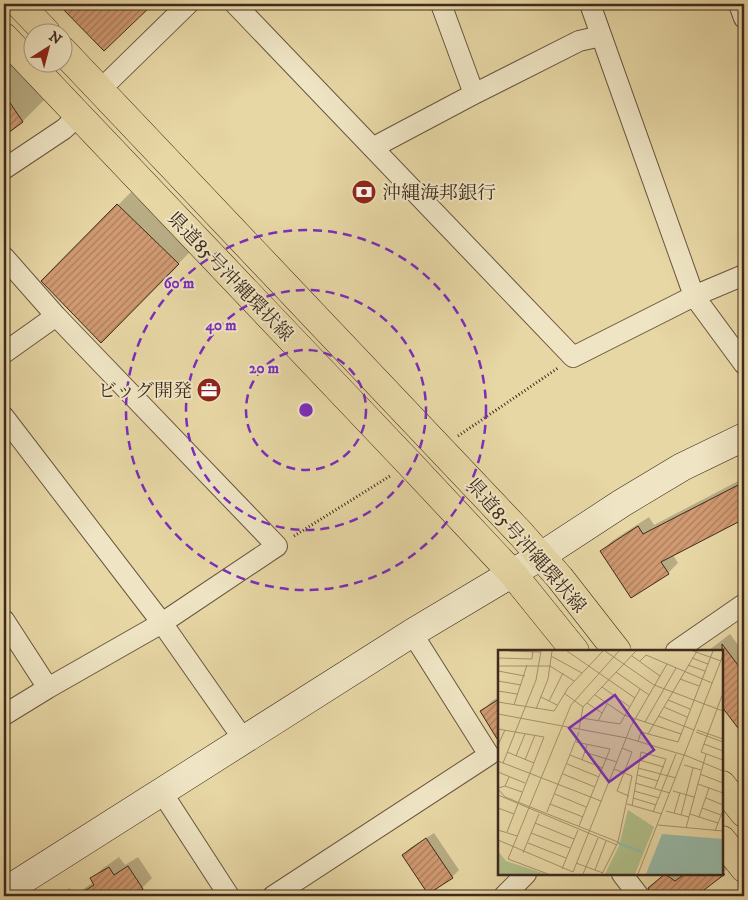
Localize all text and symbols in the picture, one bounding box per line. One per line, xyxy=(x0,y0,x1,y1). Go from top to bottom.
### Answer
north arrow xyxy=(22,22,72,72)
text: N xyxy=(45,28,65,49)
bank icon: 沖縄海邦銀行 xyxy=(351,179,377,205)
place label: 沖縄海邦銀行 xyxy=(382,182,496,205)
street label: 県道85号沖縄環状線 xyxy=(162,208,298,347)
text: 60 m xyxy=(164,274,195,293)
text: 40 m xyxy=(204,316,237,335)
text: 20 m xyxy=(249,359,280,378)
office icon: ビッグ開発 xyxy=(196,377,222,403)
place label: ビッグ開発 xyxy=(98,380,192,403)
centre of rings xyxy=(297,401,315,419)
street label: 県道85号沖縄環状線 xyxy=(461,474,591,618)
inset map xyxy=(498,650,723,875)

